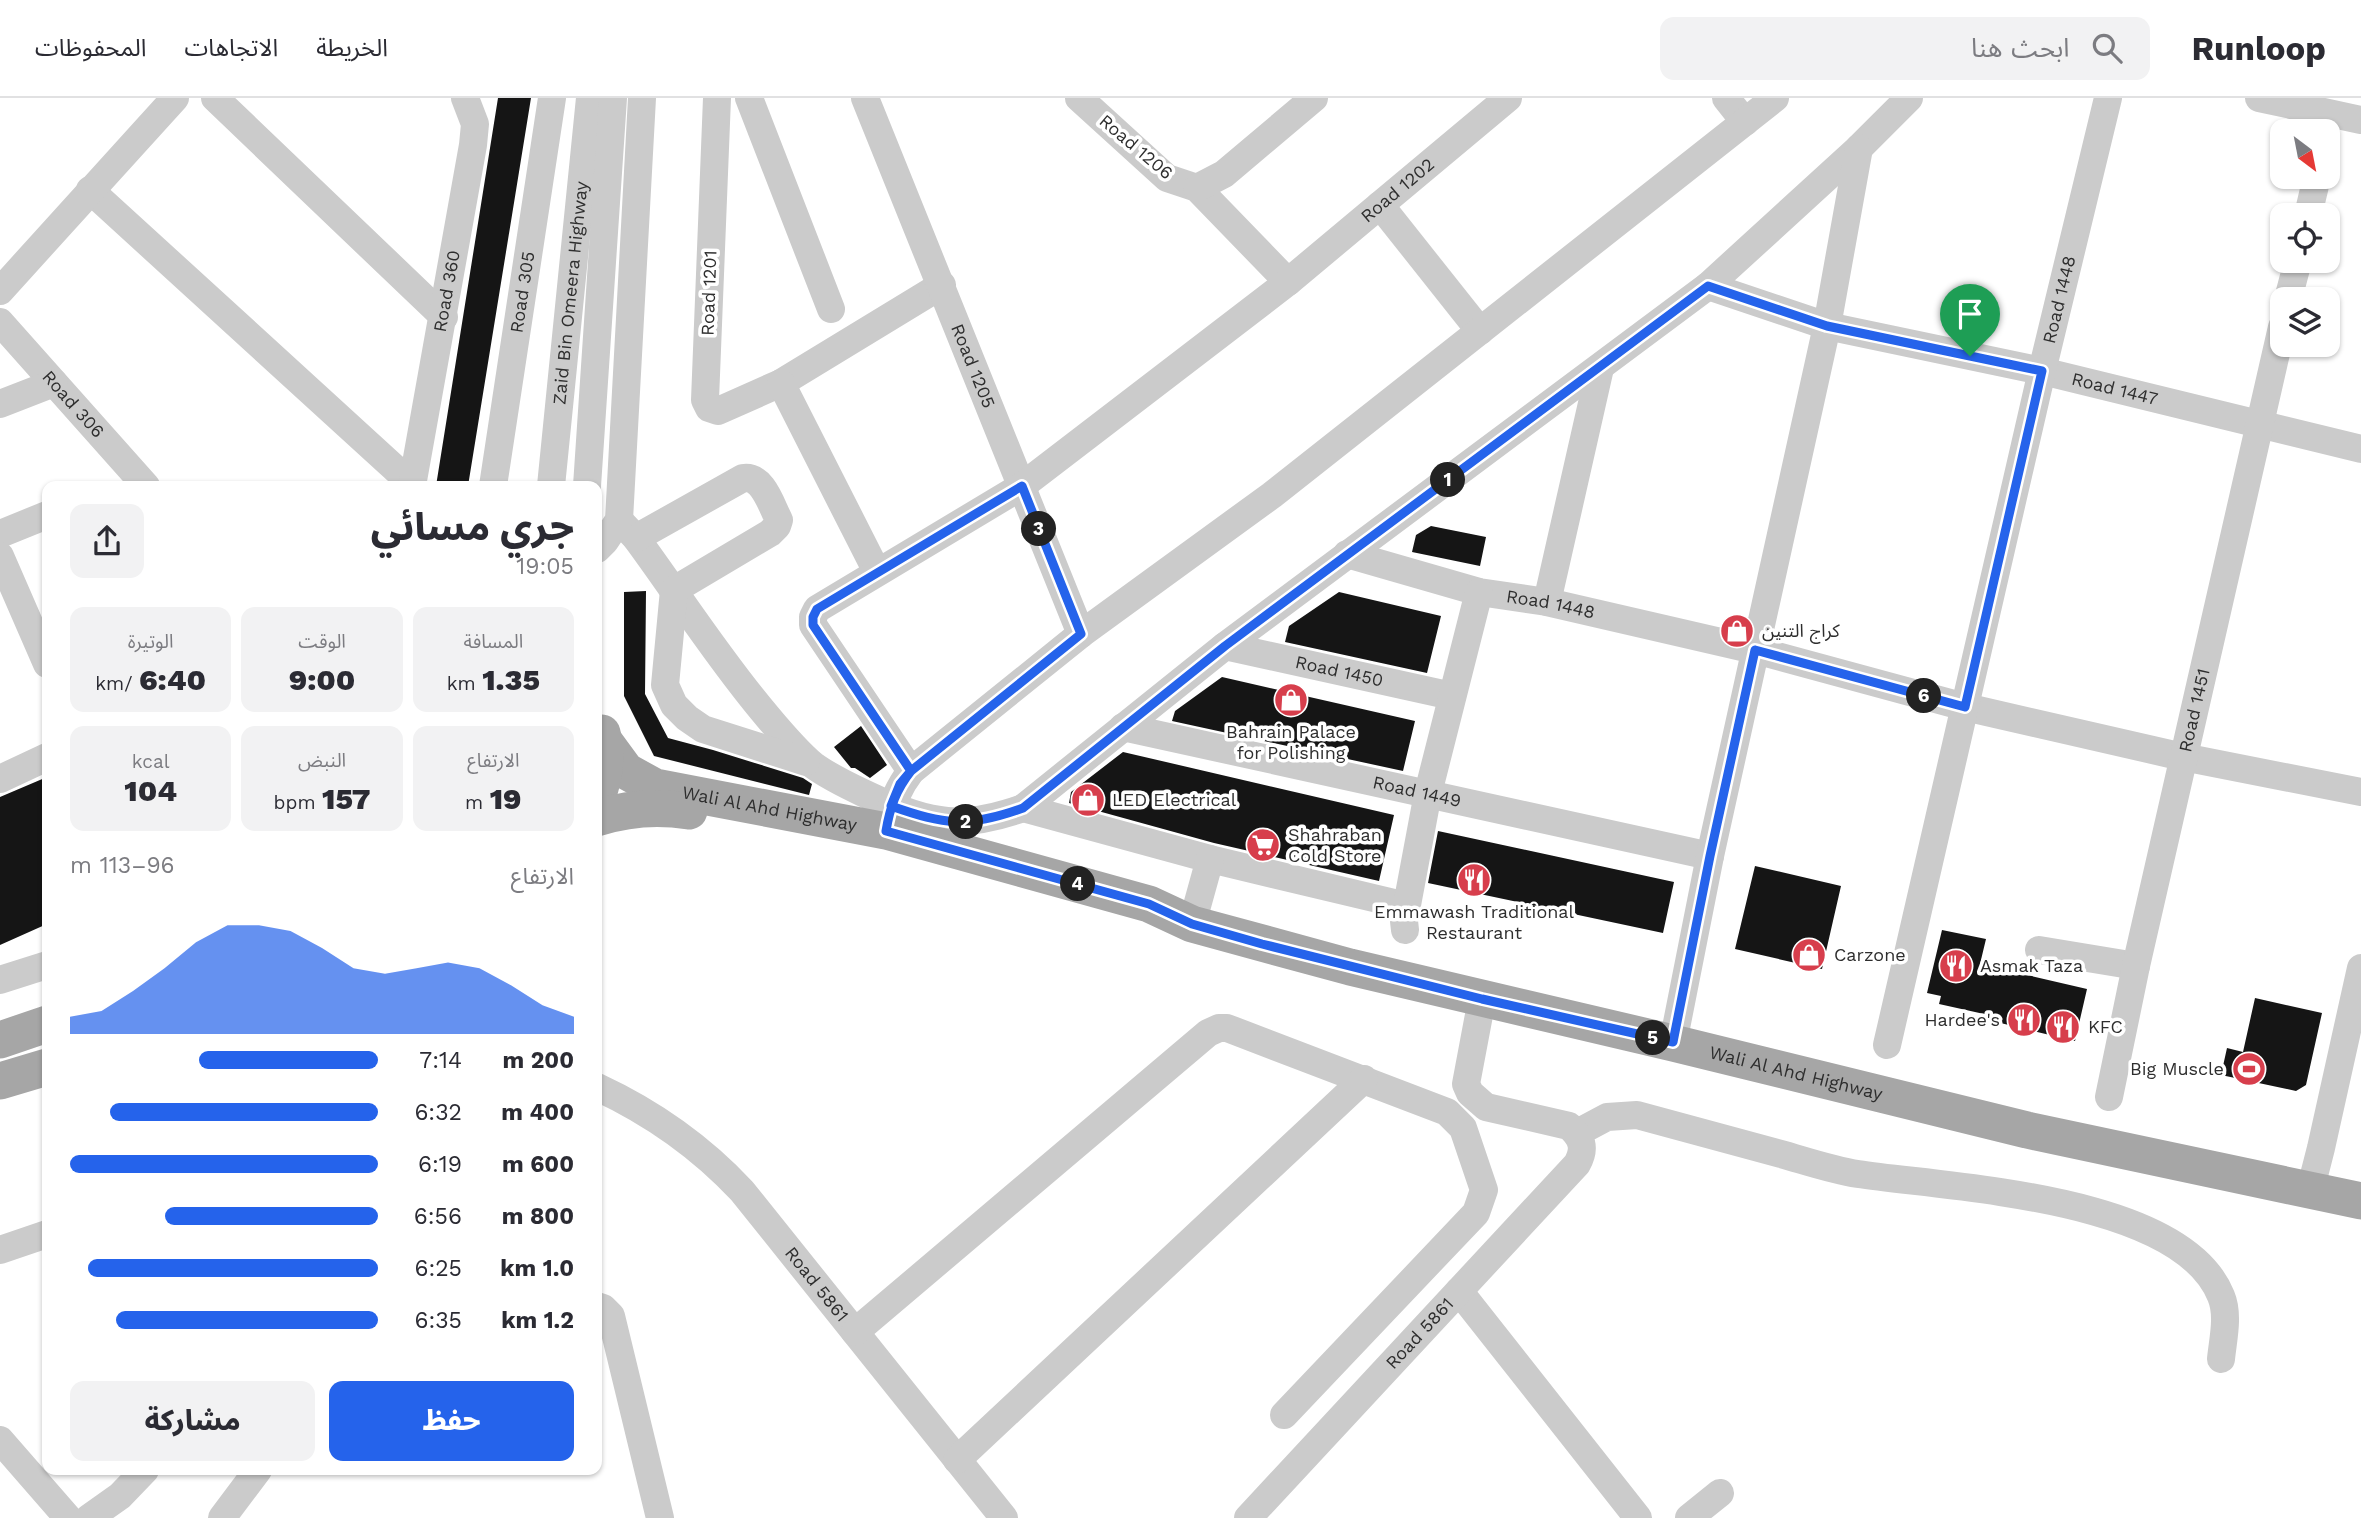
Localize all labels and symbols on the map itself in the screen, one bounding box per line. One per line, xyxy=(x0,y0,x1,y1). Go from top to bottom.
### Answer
street label: Road 1206 xyxy=(1095,110,1177,183)
north arrow xyxy=(2270,119,2340,189)
street label: Road 1202 xyxy=(1356,153,1438,227)
street label: Zaid Bin Omeera Highway xyxy=(548,180,592,406)
street label: Road 360 xyxy=(429,248,464,334)
street label: Road 305 xyxy=(505,250,539,334)
street label: Road 1201 xyxy=(697,250,720,336)
street label: Road 1448 xyxy=(2038,253,2080,346)
pin xyxy=(1940,284,2000,356)
street label: Road 1205 xyxy=(947,321,1000,411)
street label: Road 306 xyxy=(38,366,109,442)
street label: Road 1447 xyxy=(2070,368,2160,409)
pin: 1 xyxy=(1430,462,1466,498)
pin: 3 xyxy=(1021,512,1056,546)
street label: Road 1448 xyxy=(1505,585,1597,623)
shop icon: كراج التنين xyxy=(1718,612,1756,650)
place label: كراج التنين xyxy=(1762,620,1840,644)
street label: Road 1450 xyxy=(1293,651,1385,691)
street label: Road 1451 xyxy=(2174,666,2214,754)
pin: 6 xyxy=(1906,678,1941,714)
shop icon: Bahrain Palace for Polishing xyxy=(1272,681,1310,719)
place label: Bahrain Palace for Polishing xyxy=(1226,721,1356,763)
street label: Road 1449 xyxy=(1371,771,1463,811)
street label: Wali Al Ahd Highway xyxy=(681,781,860,835)
shop icon: LED Electrical xyxy=(1069,781,1107,819)
place label: LED Electrical xyxy=(1112,789,1237,810)
pin: 2 xyxy=(948,804,984,840)
place label: Shahraban Cold Store xyxy=(1288,824,1382,866)
supermarket icon: Shahraban Cold Store xyxy=(1244,826,1282,864)
restaurant icon: Emmawash Traditional Restaurant xyxy=(1455,861,1493,899)
pin: 4 xyxy=(1060,866,1096,902)
place label: Emmawash Traditional Restaurant xyxy=(1374,901,1575,943)
shop icon: Carzone xyxy=(1790,936,1828,974)
place label: Carzone xyxy=(1834,944,1906,965)
restaurant icon: Asmak Taza xyxy=(1937,947,1975,985)
place label: Asmak Taza xyxy=(1980,955,2083,976)
restaurant icon: Hardee's xyxy=(2005,1001,2043,1039)
restaurant icon: KFC xyxy=(2044,1008,2082,1046)
place label: Hardee's xyxy=(1924,1009,2000,1030)
place label: KFC xyxy=(2088,1016,2123,1037)
pin: 5 xyxy=(1636,1020,1670,1056)
street label: Wali Al Ahd Highway xyxy=(1707,1041,1885,1104)
sports icon: Big Muscle xyxy=(2230,1050,2268,1088)
place label: Big Muscle xyxy=(2130,1058,2224,1079)
street label: Road 5861 xyxy=(781,1242,853,1325)
street label: Road 5861 xyxy=(1381,1293,1457,1373)

